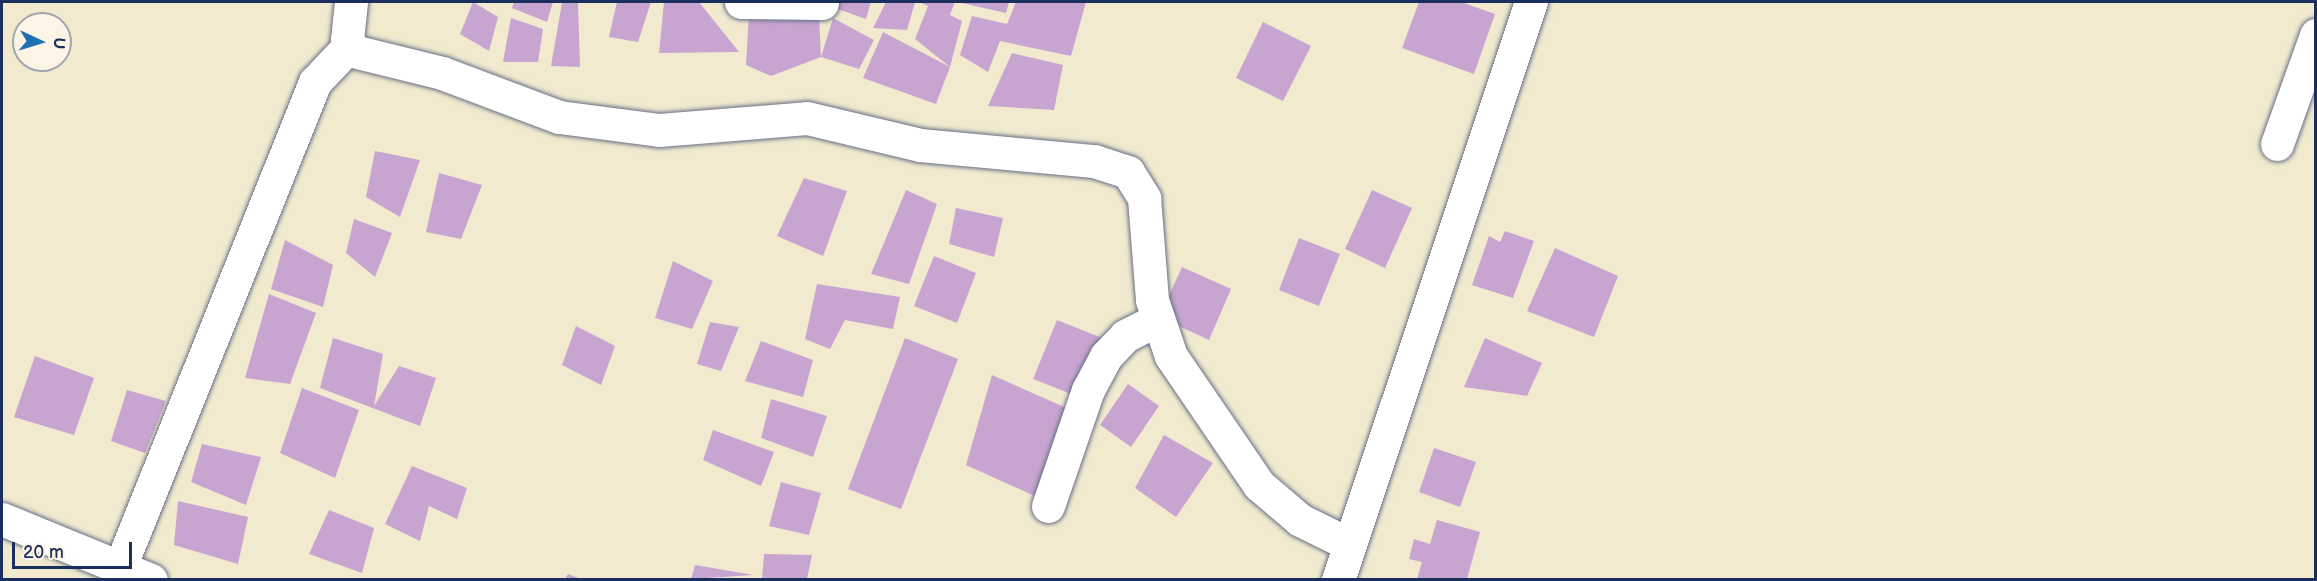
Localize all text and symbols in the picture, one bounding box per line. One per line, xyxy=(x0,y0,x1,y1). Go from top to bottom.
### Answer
north arrow xyxy=(12,12,72,72)
text: U xyxy=(49,37,68,50)
scale bar xyxy=(15,530,135,568)
text: 20 m xyxy=(23,542,64,563)

